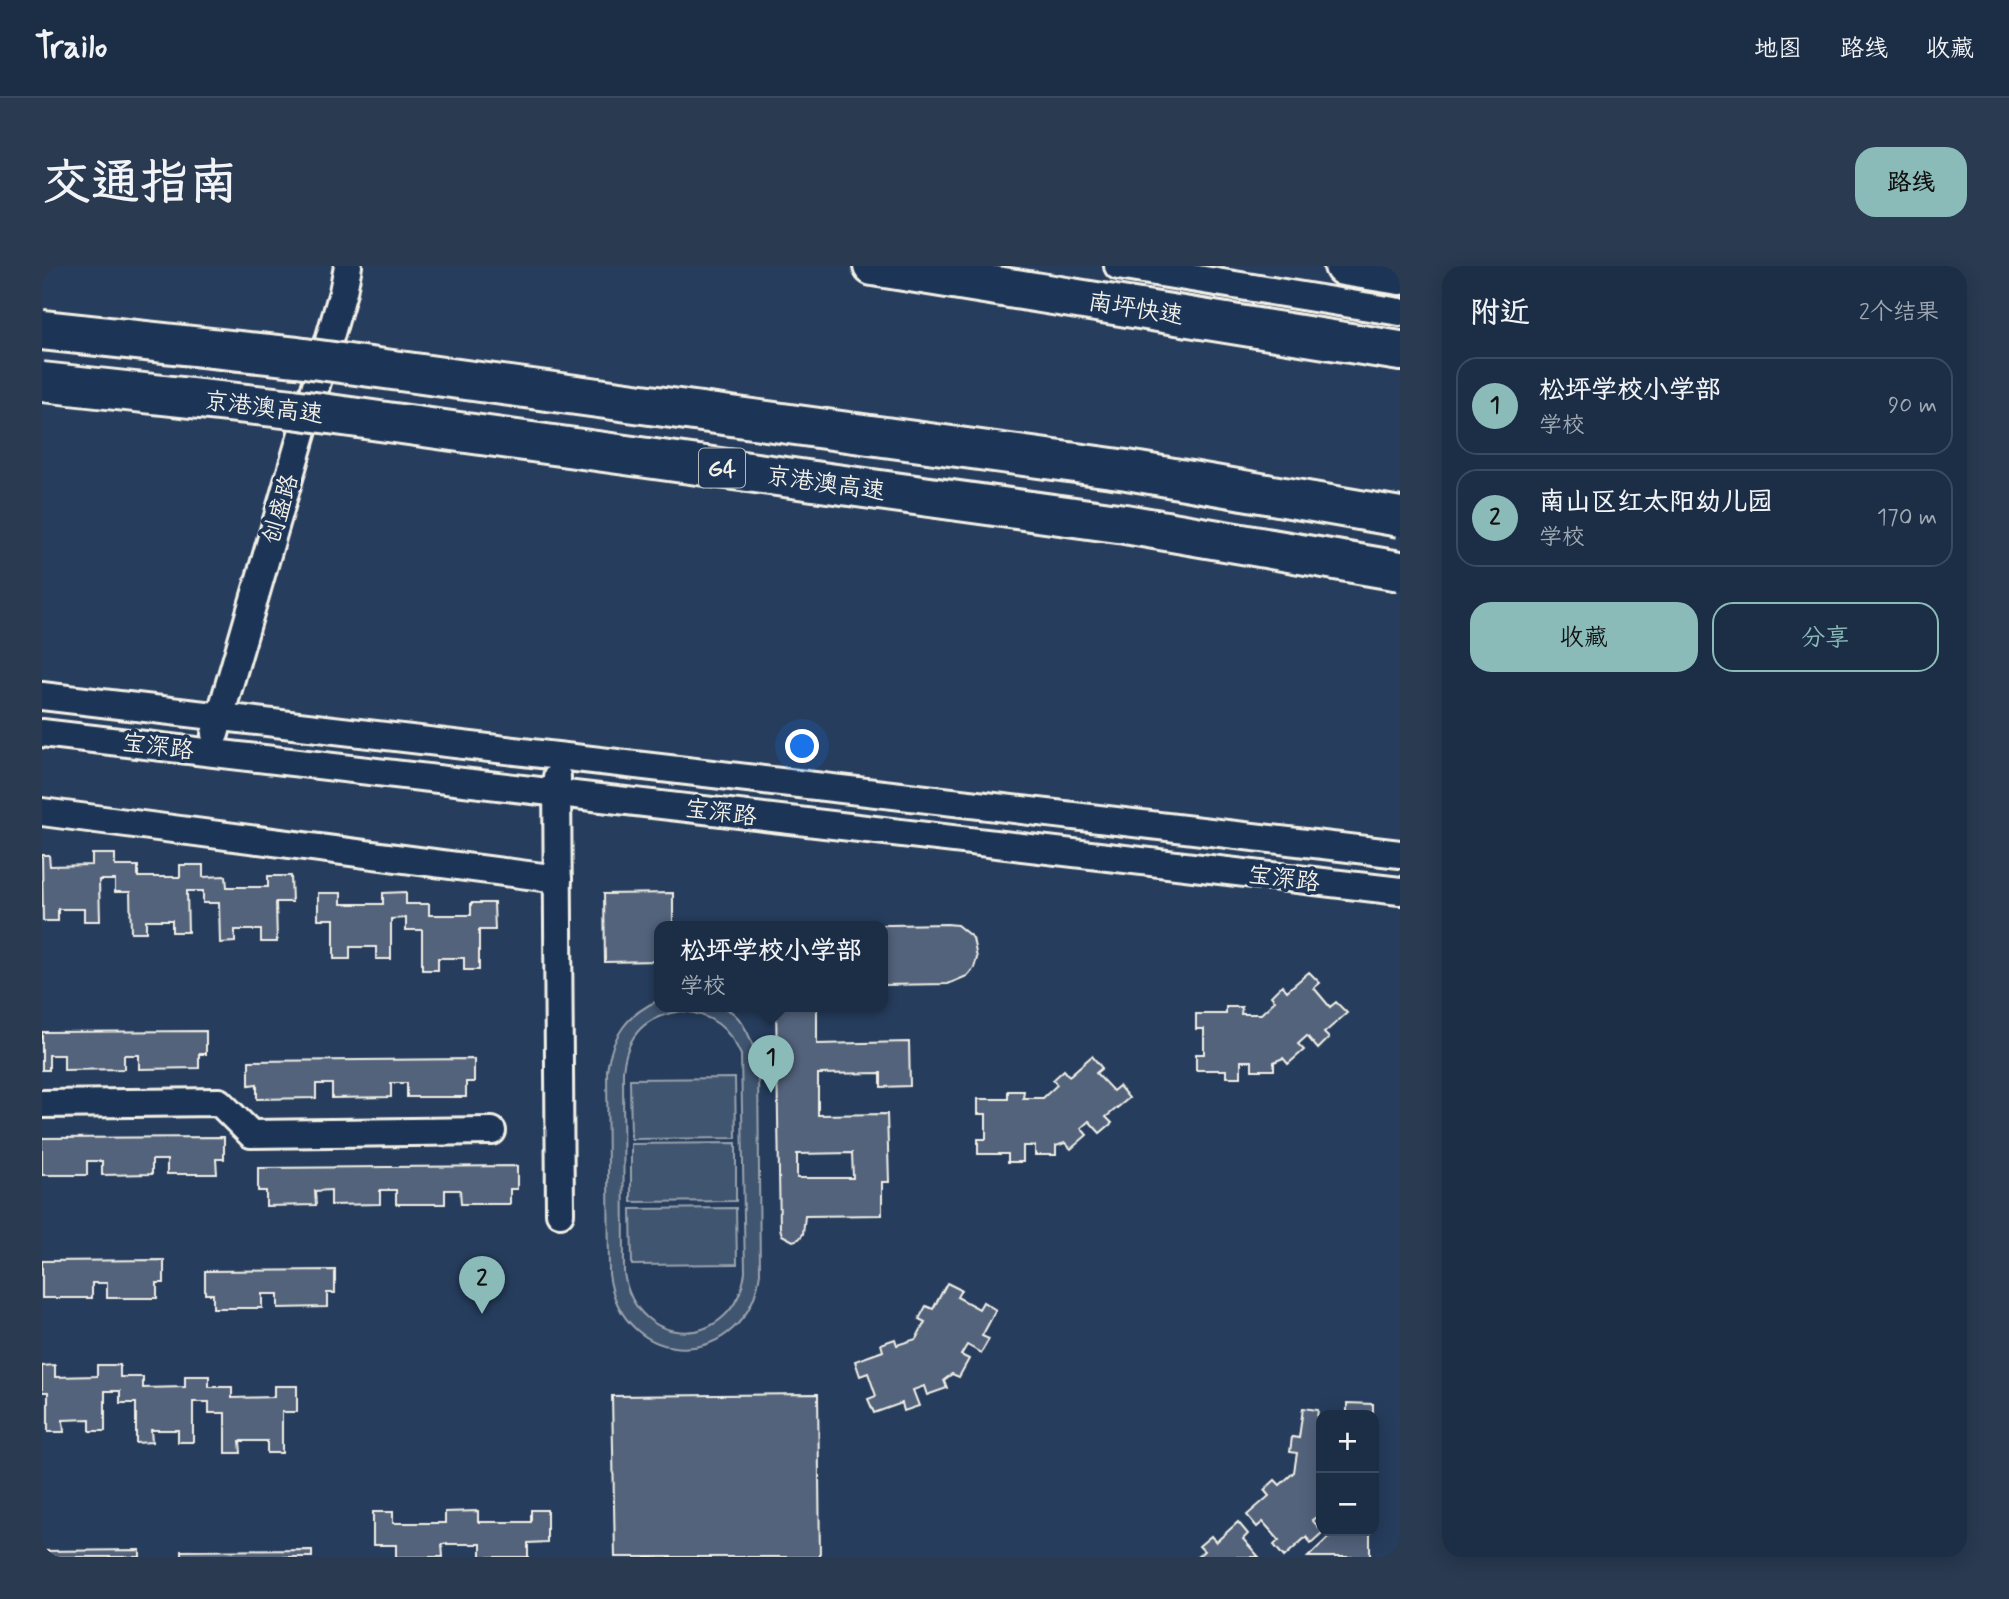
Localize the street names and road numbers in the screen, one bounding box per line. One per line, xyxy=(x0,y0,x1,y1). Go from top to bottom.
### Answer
street label: 南坪快速 xyxy=(1086,287,1186,332)
street label: 京港澳高速 xyxy=(202,386,325,431)
road number: G4 xyxy=(699,448,745,488)
street label: 京港澳高速 xyxy=(764,461,887,508)
street label: 创盛路 xyxy=(257,471,306,548)
street label: 宝深路 xyxy=(120,728,195,767)
street label: 宝深路 xyxy=(683,794,758,833)
street label: 宝深路 xyxy=(1246,860,1321,899)

